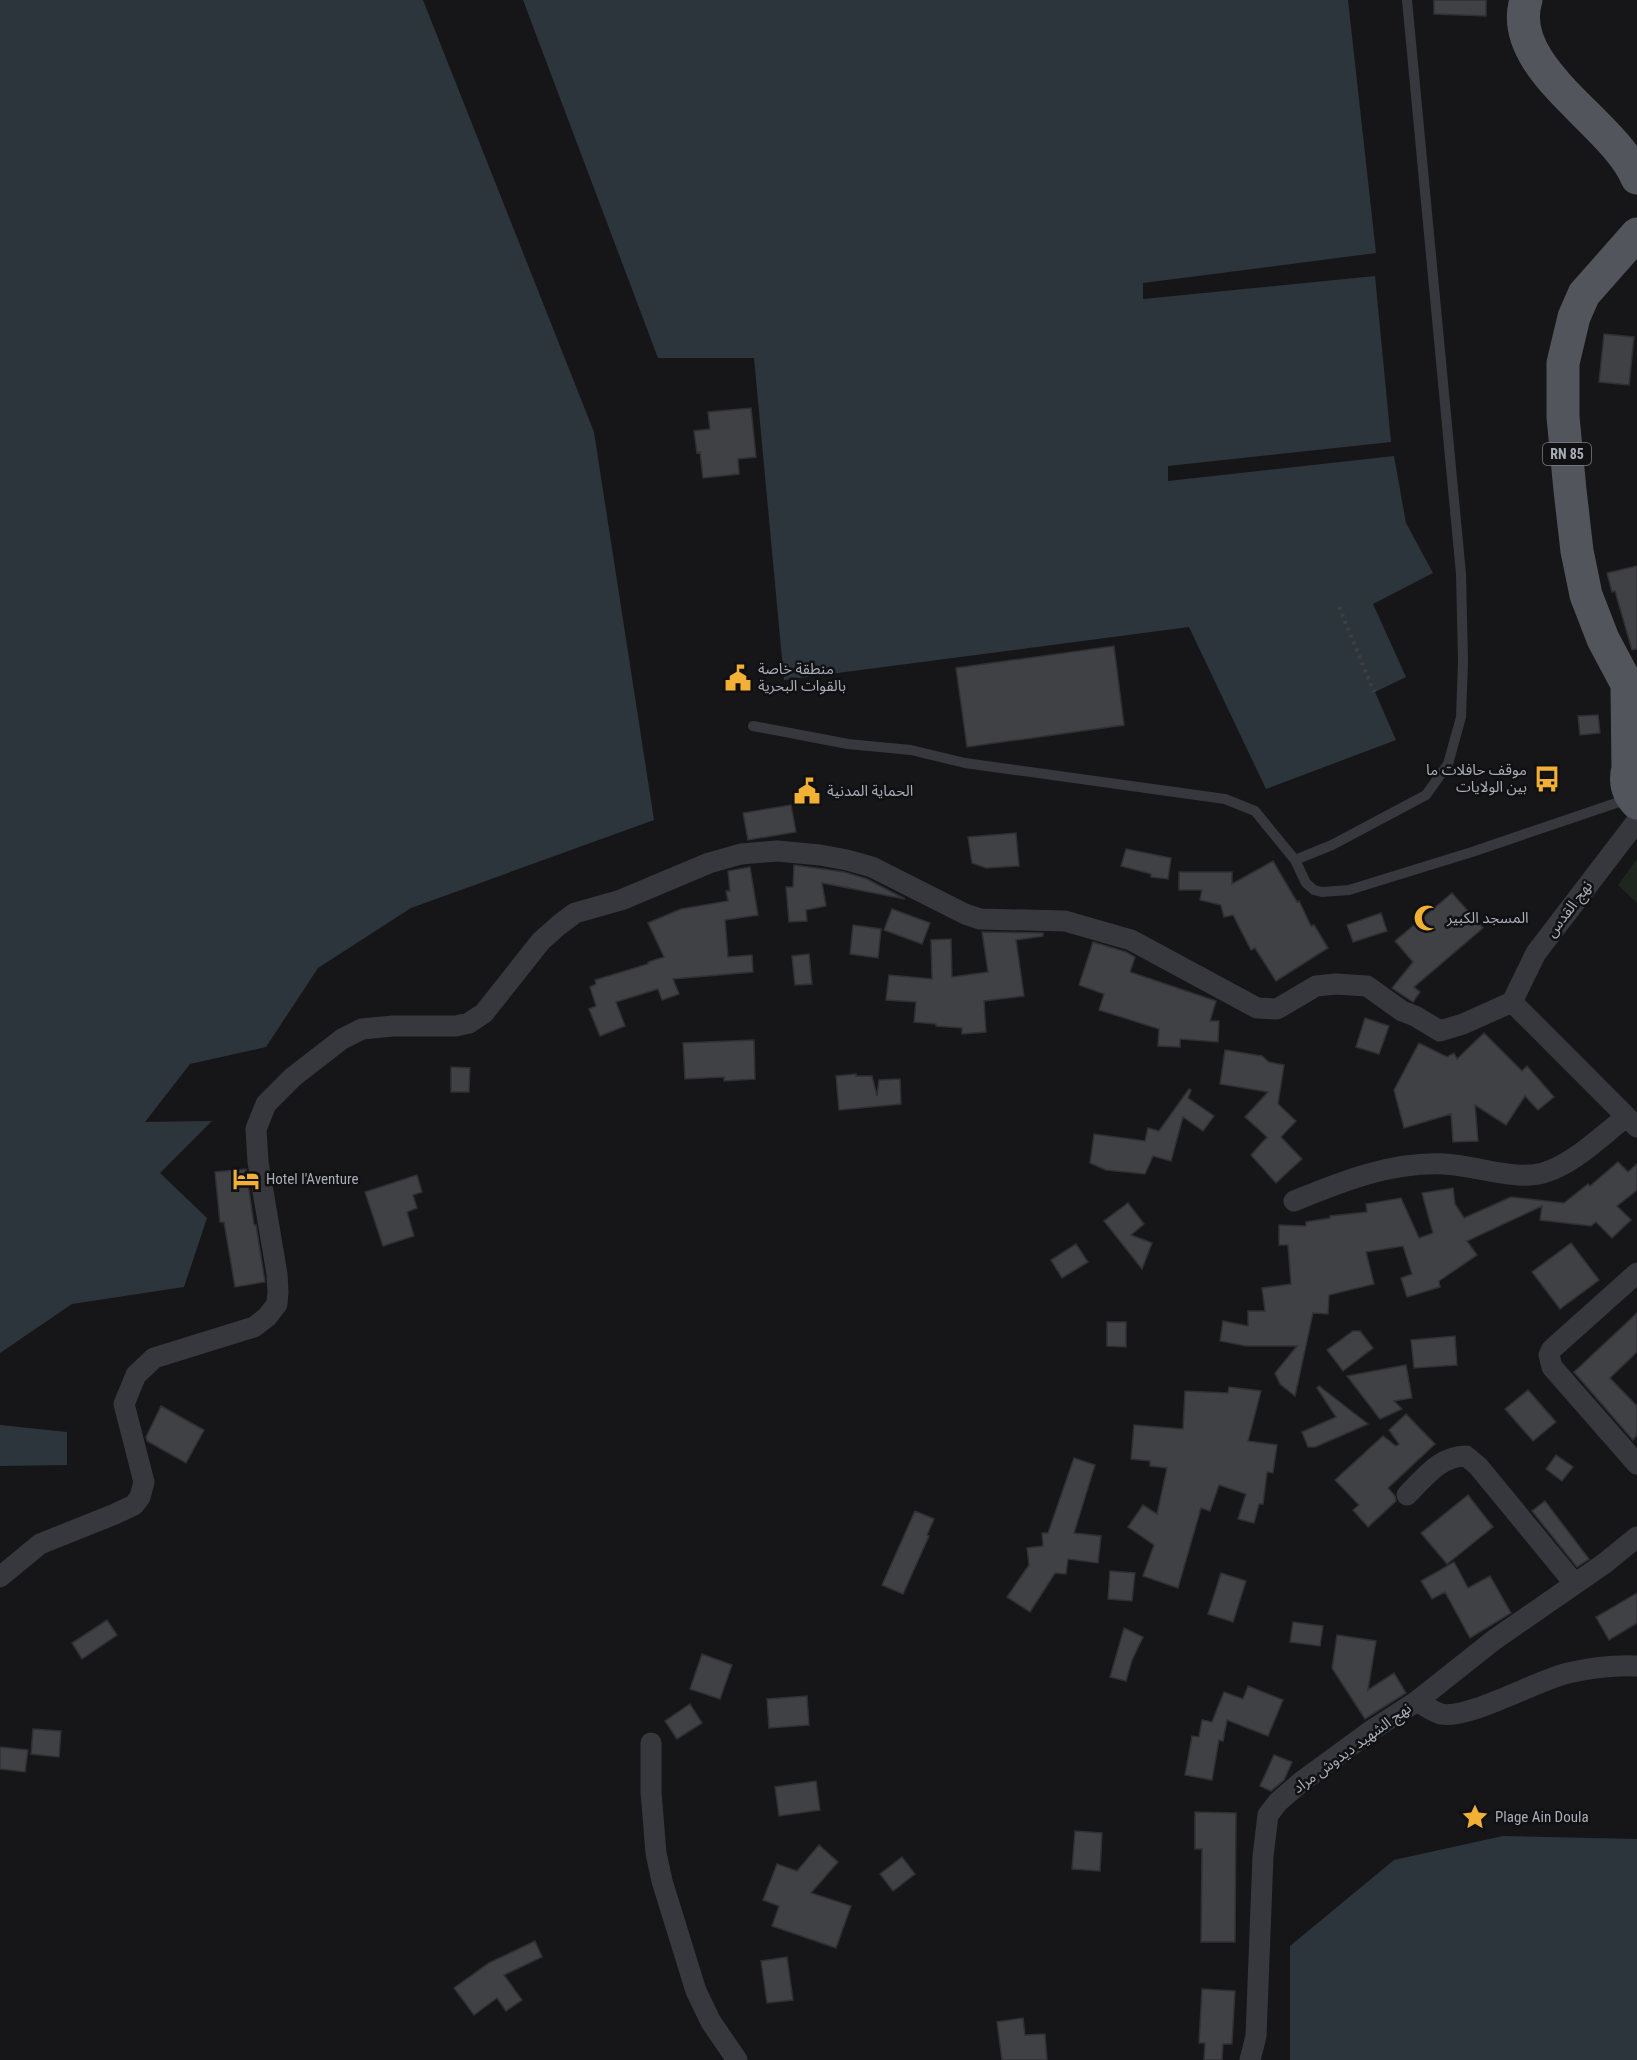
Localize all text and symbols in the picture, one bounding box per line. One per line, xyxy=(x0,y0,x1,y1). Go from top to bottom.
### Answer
road number: RN 85 xyxy=(1543,443,1591,465)
place label: منطقة خاصة بالقوات البحرية xyxy=(758,660,846,695)
public building icon: منطقة خاصة بالقوات البحرية xyxy=(723,663,753,693)
place label: موقف حافلات ما بين الولايات xyxy=(1426,761,1527,796)
bus stop icon: موقف حافلات ما بين الولايات xyxy=(1532,764,1562,794)
public building icon: الحماية المدنية xyxy=(792,776,822,806)
place label: الحماية المدنية xyxy=(827,782,913,800)
street label: نهج القدس xyxy=(1542,877,1598,943)
mosque icon: المسجد الكبير xyxy=(1412,903,1442,933)
place label: المسجد الكبير xyxy=(1446,909,1529,927)
hotel icon: Hotel l'Aventure xyxy=(231,1164,261,1194)
place label: Hotel l'Aventure xyxy=(266,1170,358,1188)
street label: نهج الشهيد ديدوش مراد xyxy=(1289,1699,1416,1799)
place icon: Plage Ain Doula xyxy=(1460,1802,1490,1832)
place label: Plage Ain Doula xyxy=(1495,1808,1589,1826)

